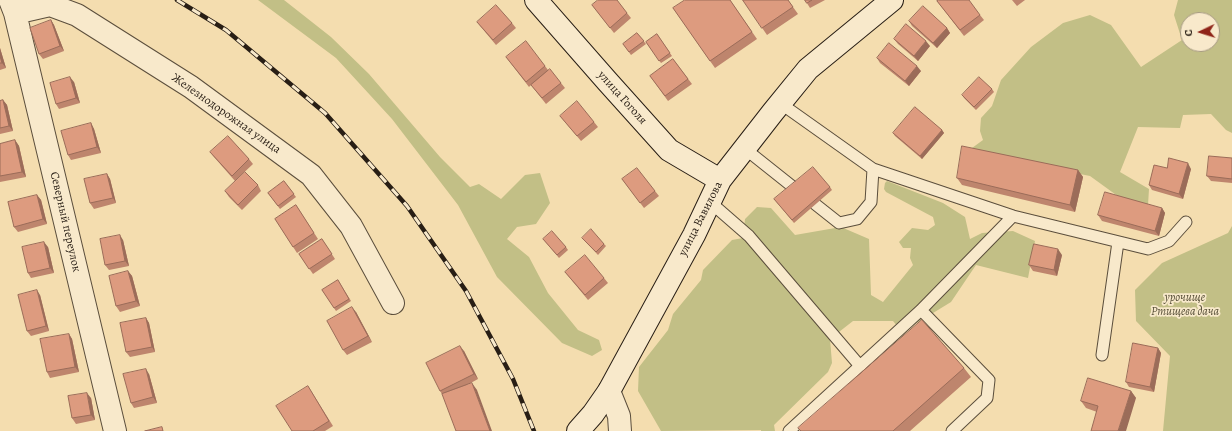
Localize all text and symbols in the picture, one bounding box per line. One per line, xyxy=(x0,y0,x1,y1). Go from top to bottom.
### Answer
north arrow xyxy=(1180,12,1220,52)
text: С xyxy=(1181,29,1196,37)
street label: улица Гоголя xyxy=(594,68,650,128)
street label: Железнодорожная улица xyxy=(169,71,283,157)
street label: Северный переулок xyxy=(46,170,84,274)
street label: улица Вавилова xyxy=(676,179,726,259)
park label: урочище Ртищева дача xyxy=(1151,291,1219,319)

